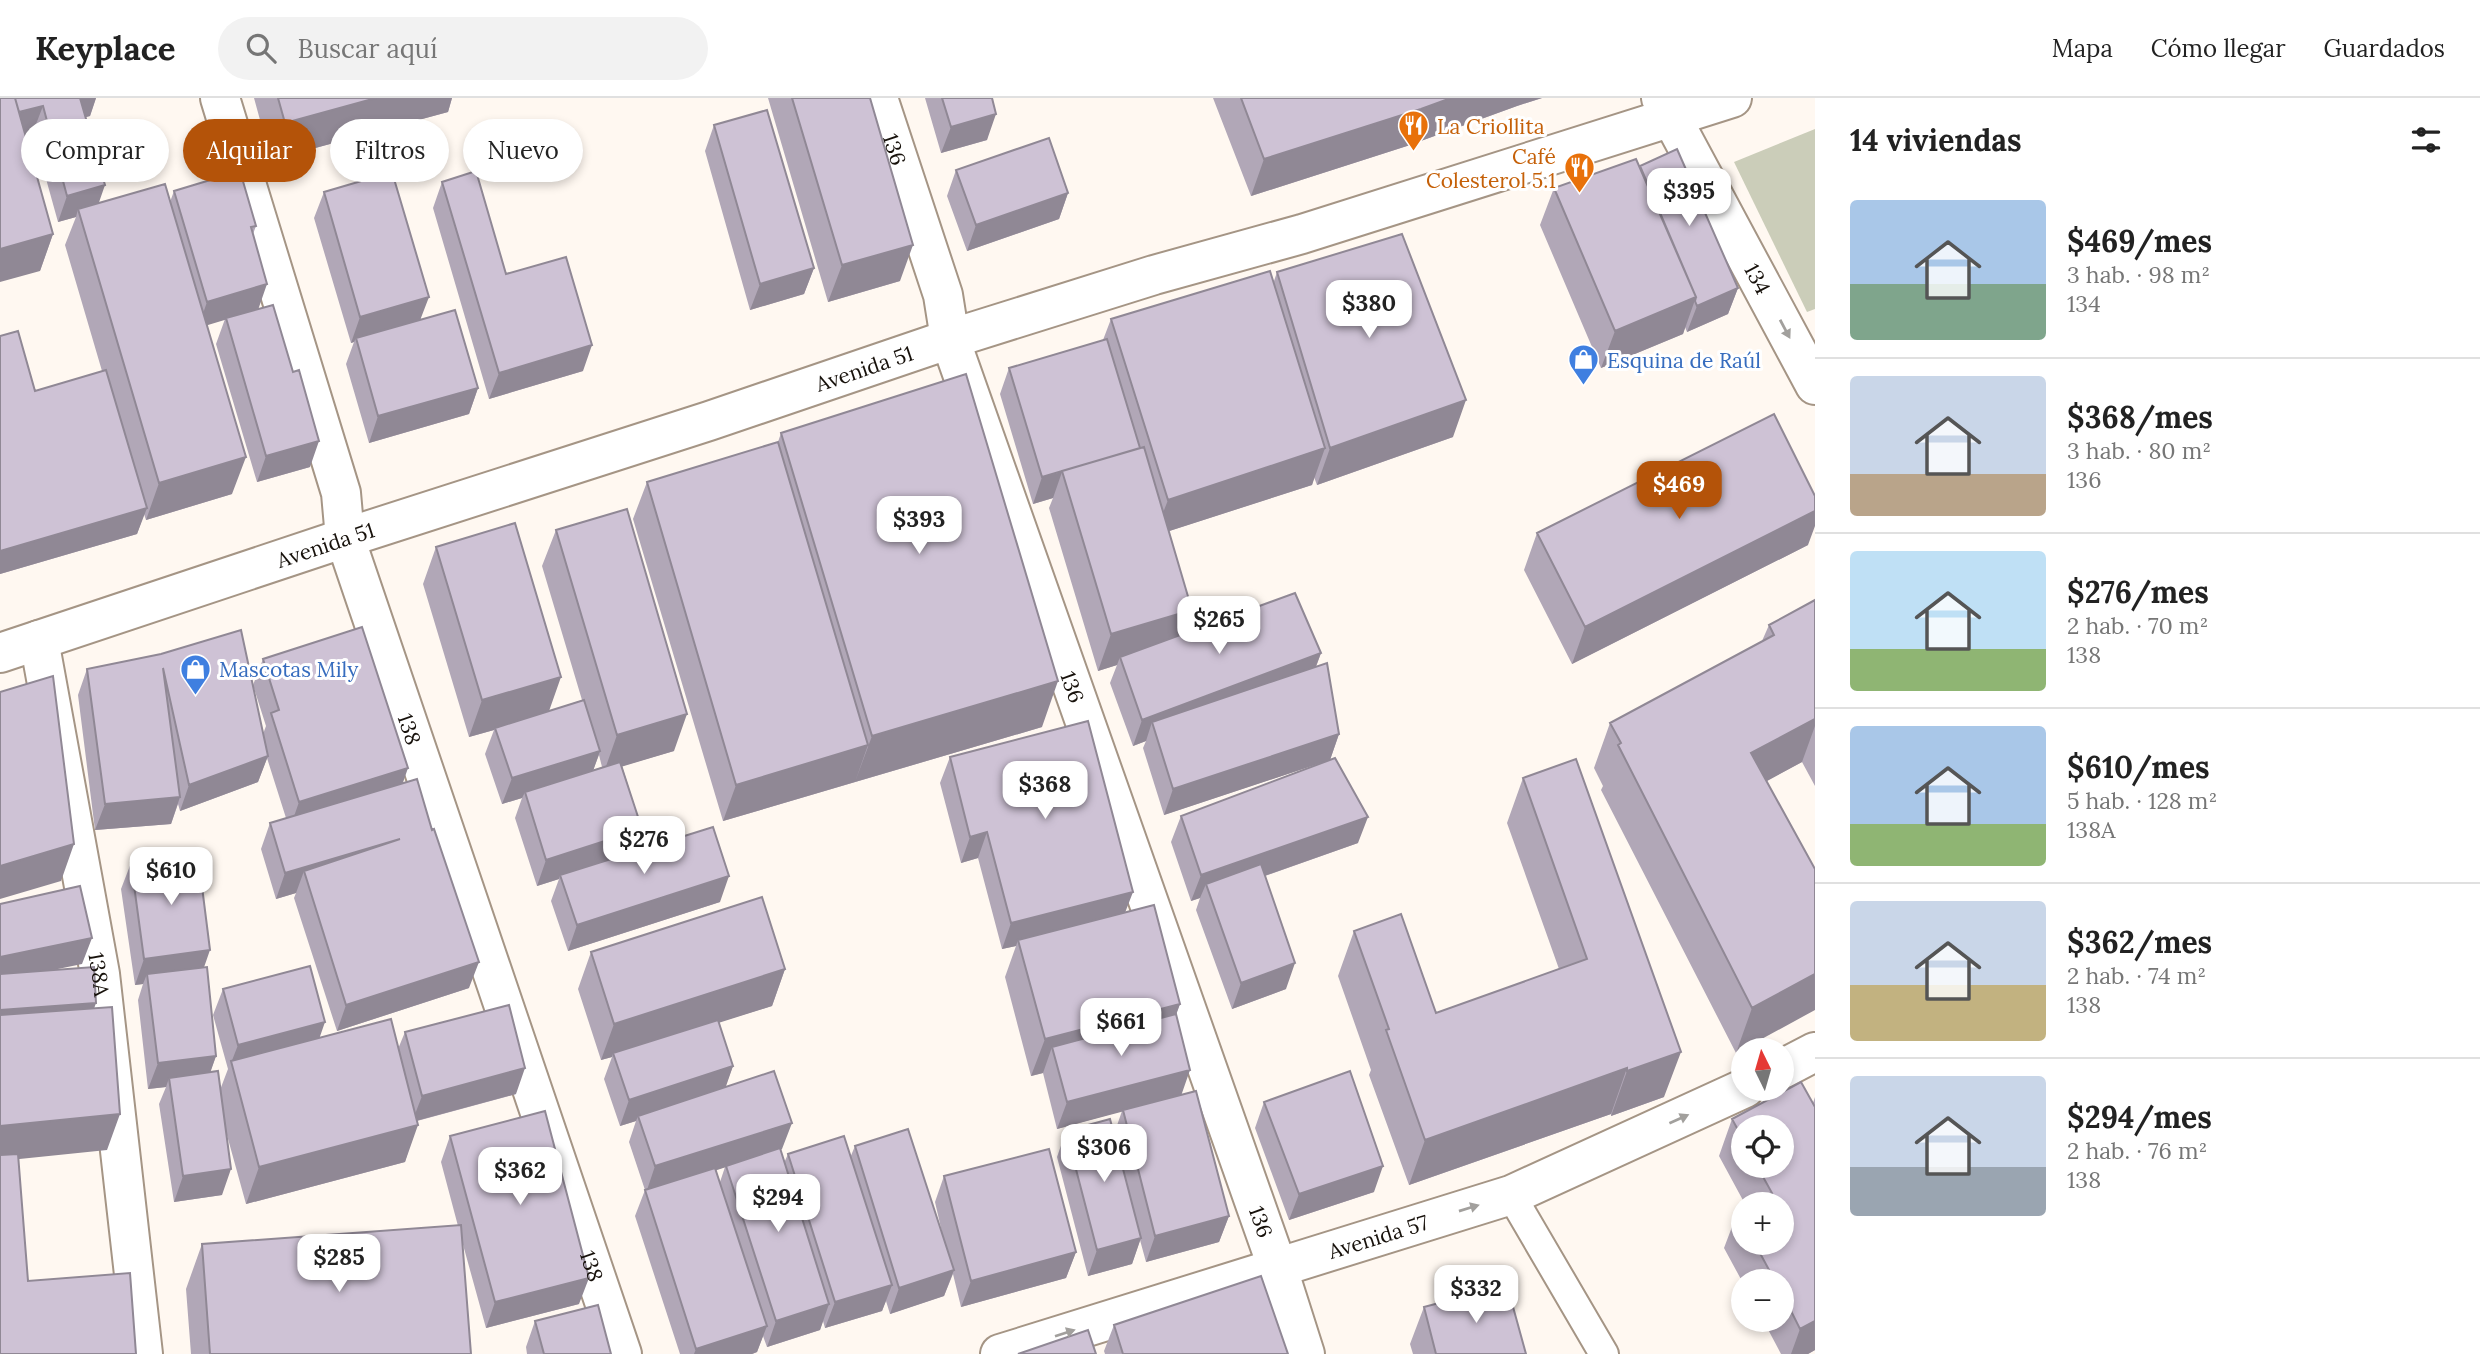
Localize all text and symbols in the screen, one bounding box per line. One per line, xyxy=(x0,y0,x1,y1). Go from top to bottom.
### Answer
search box xyxy=(218,17,708,80)
text: Keyplace xyxy=(35,27,176,69)
icon: search xyxy=(242,29,280,67)
text: Buscar aquí xyxy=(298,32,437,65)
text: Mapa xyxy=(2052,33,2113,64)
text: Cómo llegar xyxy=(2151,33,2286,64)
text: Guardados xyxy=(2324,33,2445,64)
restaurant icon: La Criollita xyxy=(1397,109,1431,153)
place label: La Criollita xyxy=(1437,113,1545,140)
chip: Comprar xyxy=(21,119,169,182)
chip: Alquilar xyxy=(183,119,316,182)
chip: Filtros xyxy=(330,119,449,182)
chip: Nuevo xyxy=(463,119,583,182)
text: 14 viviendas xyxy=(1850,121,2022,159)
icon: filters xyxy=(2407,121,2445,159)
street label: 136 xyxy=(877,130,913,168)
place label: Café Colesterol 5.1 xyxy=(1426,143,1556,194)
restaurant icon: Café Colesterol 5.1 xyxy=(1562,151,1596,195)
pin: $395 xyxy=(1648,169,1730,228)
text: $395 xyxy=(1663,176,1715,205)
text: $469/mes xyxy=(2067,222,2212,260)
icon: home xyxy=(1906,228,1990,312)
street label: 134 xyxy=(1739,259,1777,299)
text: 3 hab. · 98 m² xyxy=(2067,260,2210,289)
pin: $380 xyxy=(1328,280,1410,340)
text: $380 xyxy=(1342,288,1396,317)
text: 134 xyxy=(2067,289,2101,318)
one-way arrow xyxy=(1779,320,1791,339)
street label: Avenida 51 xyxy=(811,339,917,398)
shop icon: Esquina de Raúl xyxy=(1567,343,1601,387)
place label: Esquina de Raúl xyxy=(1607,347,1761,374)
text: $368/mes xyxy=(2067,398,2213,436)
icon: home xyxy=(1906,404,1990,488)
text: 3 hab. · 80 m² xyxy=(2067,436,2211,465)
pin: $469 xyxy=(1638,462,1720,521)
text: 136 xyxy=(2067,465,2101,494)
text: $469 xyxy=(1653,469,1705,498)
pin: $393 xyxy=(878,496,960,556)
text: $393 xyxy=(893,504,945,533)
street label: Avenida 51 xyxy=(272,516,378,574)
text: $276/mes xyxy=(2067,573,2209,611)
icon: home xyxy=(1906,579,1990,663)
pin: $265 xyxy=(1178,596,1260,656)
text: $265 xyxy=(1193,604,1245,633)
text: 2 hab. · 70 m² xyxy=(2067,611,2208,640)
text: 138 xyxy=(2067,640,2101,669)
shop icon: Mascotas Mily xyxy=(179,652,213,696)
place label: Mascotas Mily xyxy=(219,656,358,683)
street label: 136 xyxy=(1055,668,1091,706)
street label: 138 xyxy=(392,710,428,748)
text: $610/mes xyxy=(2067,748,2210,786)
icon: home xyxy=(1906,754,1990,838)
pin: $368 xyxy=(1004,762,1086,821)
text: $368 xyxy=(1019,769,1071,798)
text: 5 hab. · 128 m² xyxy=(2067,786,2217,815)
text: 138A xyxy=(2067,815,2116,844)
pin: $276 xyxy=(603,816,685,876)
text: $276 xyxy=(619,824,669,853)
pin: $610 xyxy=(130,848,212,907)
text: $610 xyxy=(146,855,196,884)
text: $362/mes xyxy=(2067,923,2212,961)
icon: home xyxy=(1906,929,1990,1013)
street label: 138A xyxy=(83,950,116,999)
text: 2 hab. · 74 m² xyxy=(2067,961,2206,990)
text: 138 xyxy=(2067,990,2101,1019)
pin: $661 xyxy=(1080,998,1162,1058)
text: $661 xyxy=(1096,1006,1146,1035)
north arrow xyxy=(1731,1038,1794,1101)
map controls xyxy=(1731,1038,1794,1332)
text: $294/mes xyxy=(2067,1098,2212,1136)
icon: home xyxy=(1906,1104,1990,1188)
one-way arrow xyxy=(1668,1113,1689,1124)
button: locate xyxy=(1731,1115,1794,1178)
pin: $306 xyxy=(1063,1124,1145,1184)
text: $306 xyxy=(1077,1132,1131,1161)
text: 2 hab. · 76 m² xyxy=(2067,1136,2207,1165)
pin: $362 xyxy=(479,1148,561,1207)
text: $362 xyxy=(494,1155,546,1184)
text: 138 xyxy=(2067,1165,2101,1194)
pin: $294 xyxy=(737,1174,819,1234)
text: $294 xyxy=(752,1182,804,1211)
button: + xyxy=(1731,1192,1794,1255)
street label: 136 xyxy=(1243,1202,1279,1241)
one-way arrow xyxy=(1459,1202,1480,1212)
street label: Avenida 57 xyxy=(1324,1208,1432,1265)
pin: $285 xyxy=(298,1234,380,1294)
text: $285 xyxy=(313,1242,365,1271)
street label: 138 xyxy=(574,1247,610,1285)
pin: $332 xyxy=(1435,1266,1517,1325)
button: − xyxy=(1731,1269,1794,1332)
text: $332 xyxy=(1450,1273,1502,1302)
one-way arrow xyxy=(1055,1328,1076,1338)

